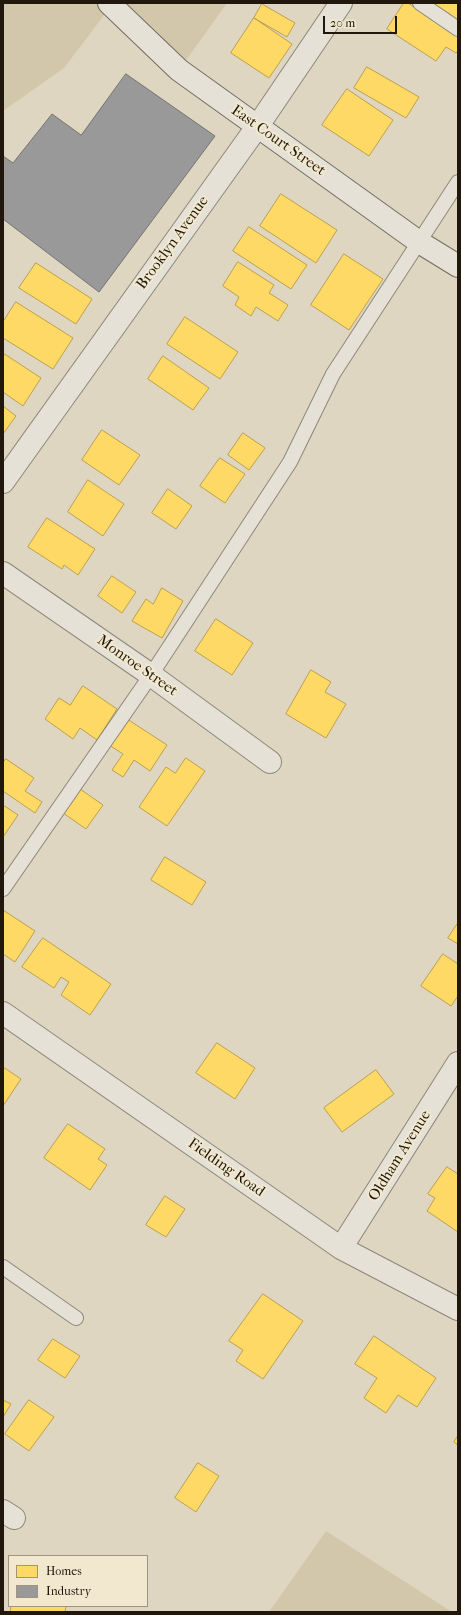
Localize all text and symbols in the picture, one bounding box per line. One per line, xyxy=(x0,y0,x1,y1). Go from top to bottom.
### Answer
scale bar xyxy=(325,8,399,34)
text: 20 m xyxy=(330,16,355,30)
street label: East Court Street xyxy=(227,102,329,180)
street label: Brooklyn Avenue xyxy=(133,193,213,293)
street label: Monroe Street xyxy=(93,632,181,700)
street label: Oldham Avenue xyxy=(365,1107,435,1205)
street label: Fielding Road xyxy=(184,1135,268,1201)
legend xyxy=(8,1555,148,1607)
text: Homes xyxy=(46,1564,82,1578)
text: Industry xyxy=(46,1584,91,1598)

